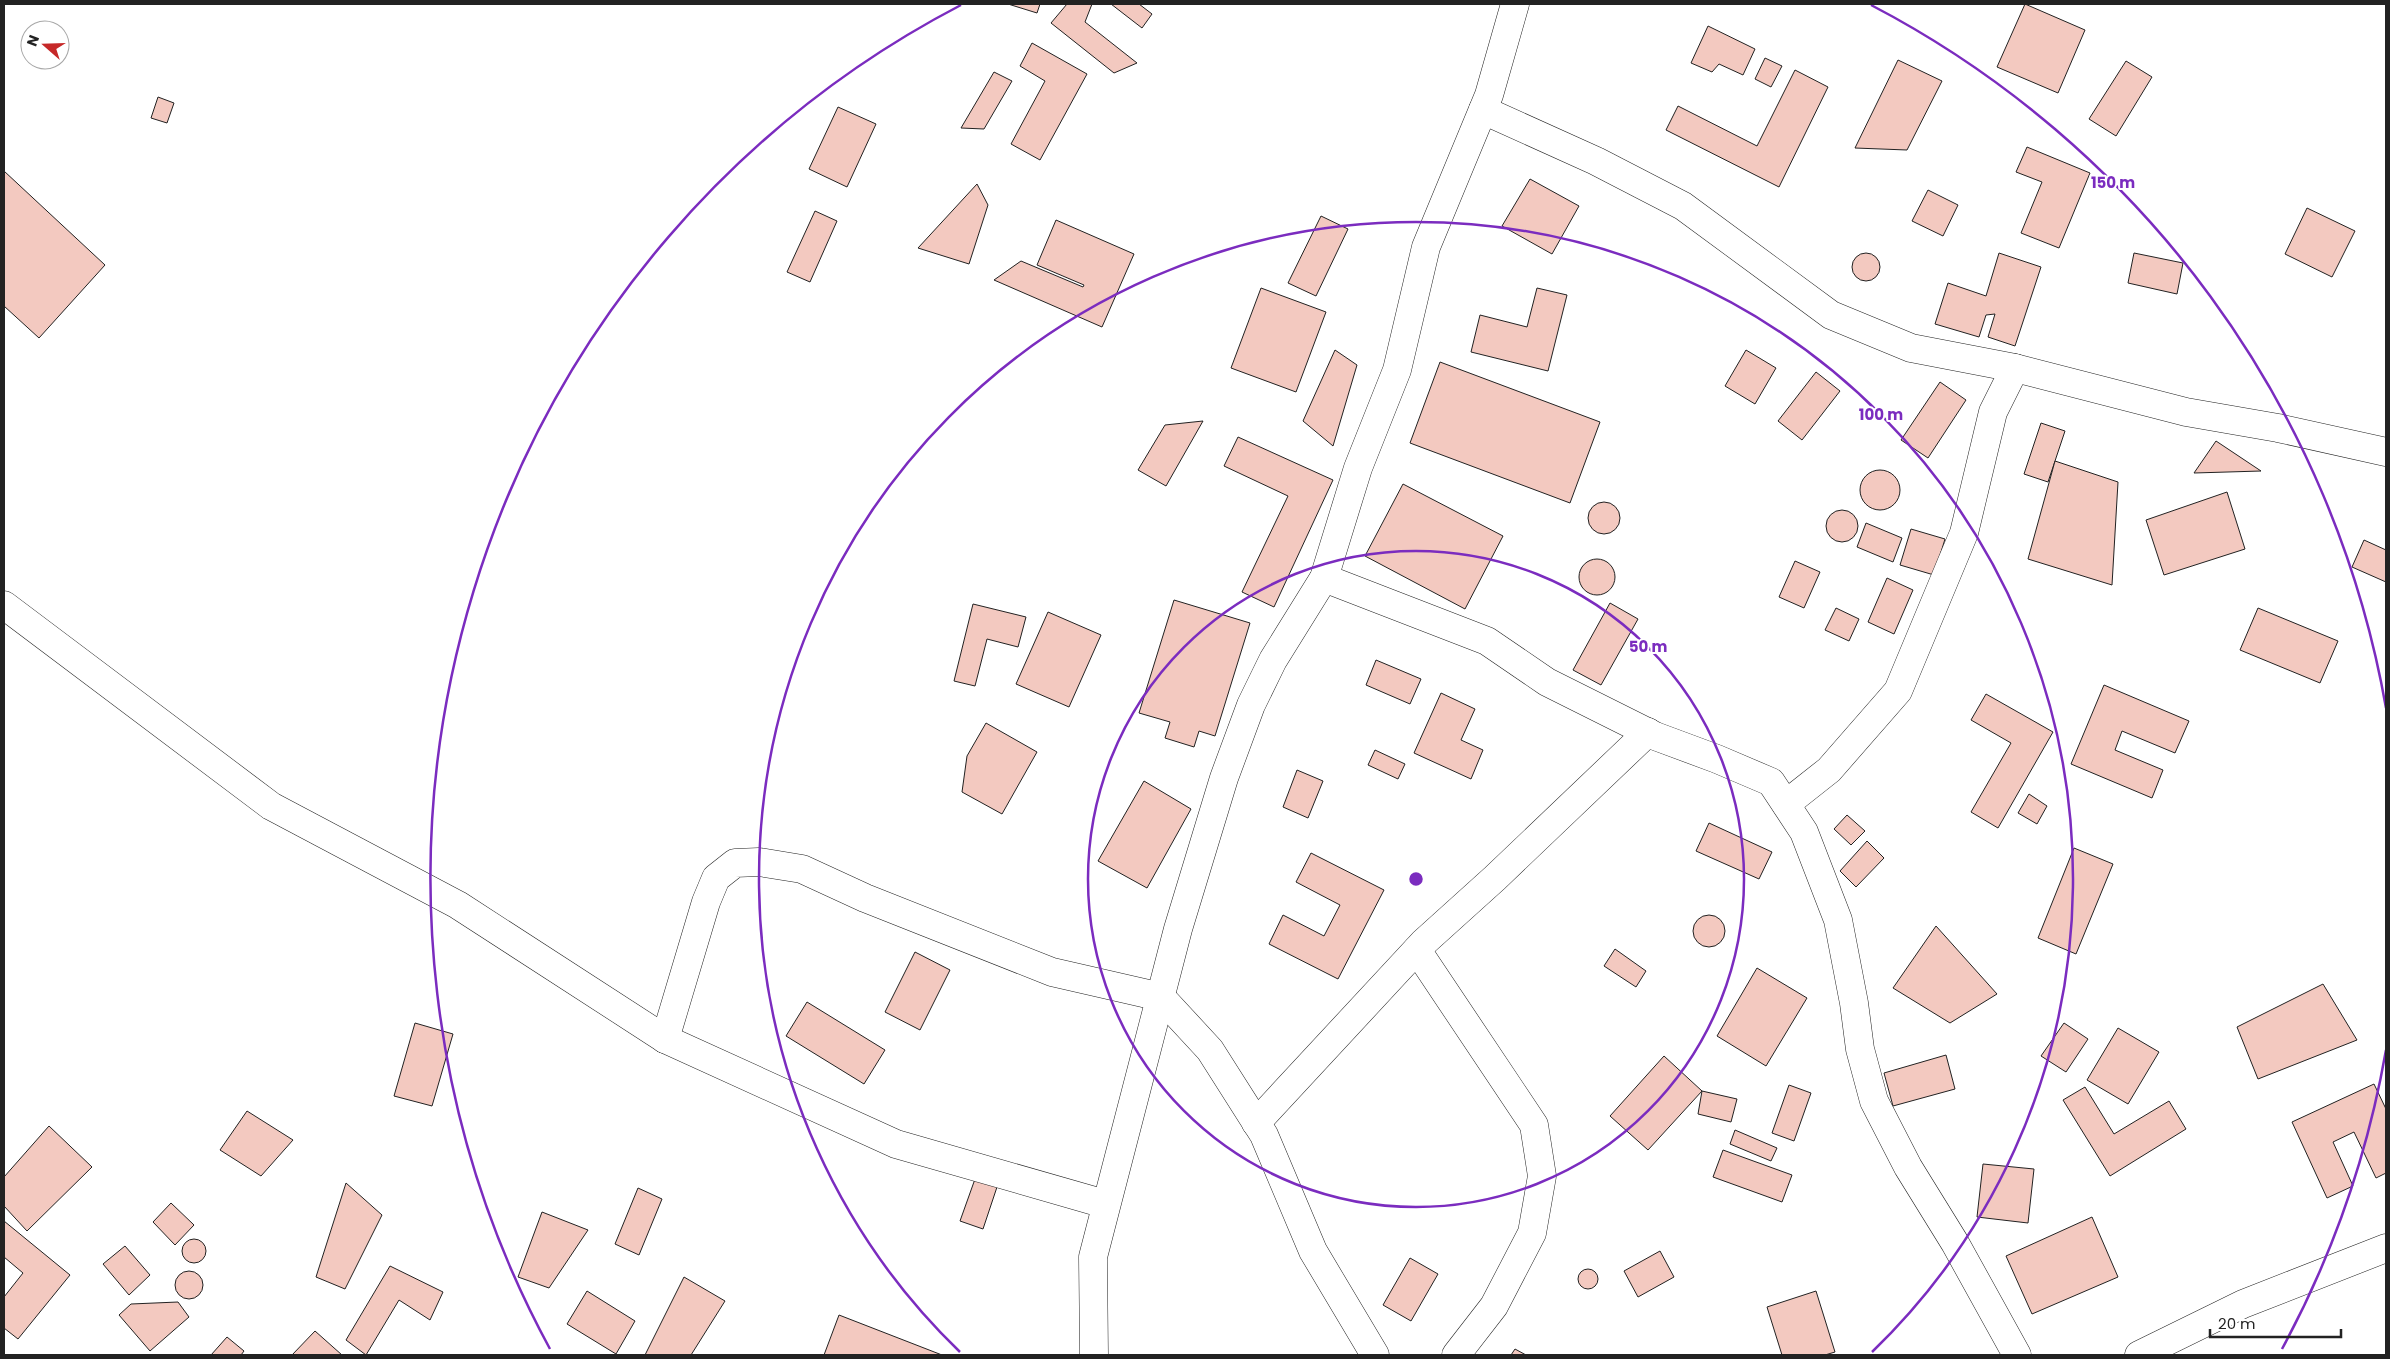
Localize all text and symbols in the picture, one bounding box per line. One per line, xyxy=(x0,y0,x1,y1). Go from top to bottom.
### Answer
north arrow xyxy=(20,20,70,70)
text: N xyxy=(22,32,44,49)
text: 150 m xyxy=(2091,172,2135,193)
text: 100 m xyxy=(1859,404,1903,425)
text: 50 m xyxy=(1629,636,1667,657)
centre of rings xyxy=(1407,870,1425,888)
scale bar xyxy=(2210,1306,2341,1338)
text: 20 m xyxy=(2218,1313,2256,1334)

